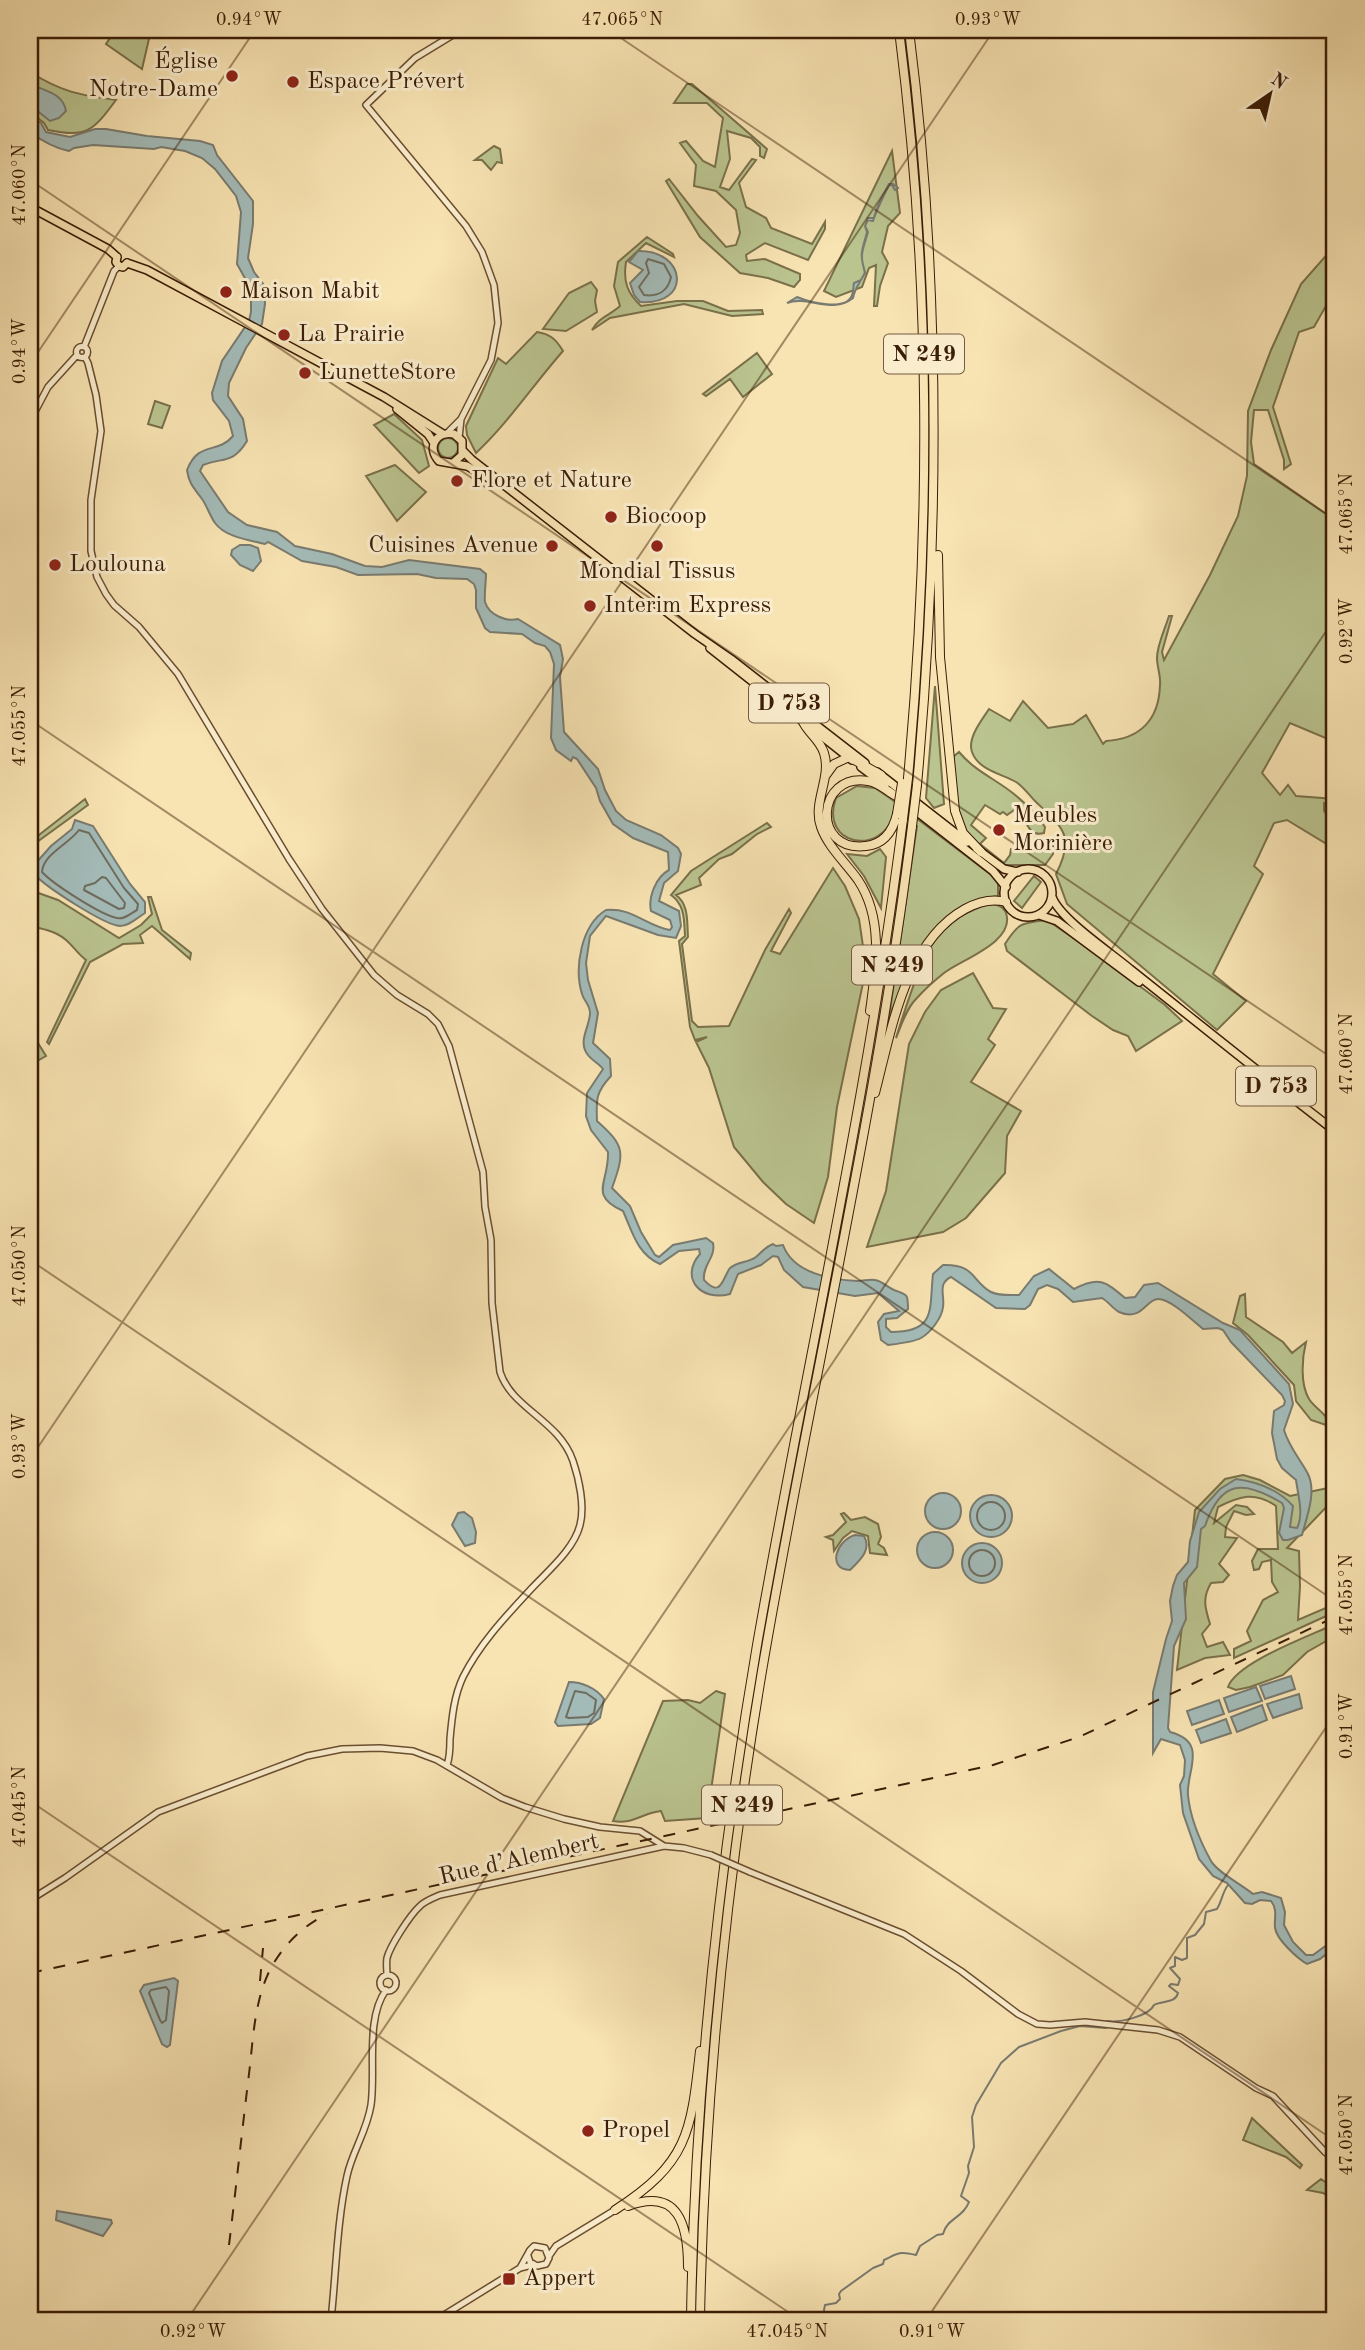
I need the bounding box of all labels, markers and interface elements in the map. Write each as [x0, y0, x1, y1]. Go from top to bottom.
text: 0.94°W [216, 11, 282, 29]
text: 47.065°N [581, 11, 663, 29]
text: 0.93°W [955, 11, 1021, 29]
place label: Église Notre-Dame [89, 46, 218, 102]
north arrow [1236, 60, 1306, 130]
marker: Église Notre-Dame [224, 68, 240, 84]
place label: Espace Prévert [307, 70, 465, 94]
text: N [1267, 70, 1290, 94]
marker: Espace Prévert [285, 74, 301, 90]
text: 47.060°N [11, 144, 29, 226]
place label: Maison Mabit [240, 280, 380, 304]
marker: Maison Mabit [218, 284, 234, 300]
text: 0.94°W [11, 318, 29, 384]
place label: La Prairie [298, 323, 405, 347]
marker: La Prairie [276, 327, 292, 343]
road number: N 249 [884, 334, 964, 374]
place label: LunetteStore [319, 361, 456, 385]
marker: LunetteStore [297, 365, 313, 381]
place label: Flore et Nature [471, 469, 632, 493]
marker: Flore et Nature [449, 473, 465, 489]
text: 47.065°N [1338, 473, 1356, 555]
place label: Biocoop [625, 505, 707, 529]
marker: Biocoop [603, 509, 619, 525]
place label: Cuisines Avenue [368, 534, 538, 558]
marker: Cuisines Avenue [544, 538, 560, 554]
marker: Mondial Tissus [649, 538, 665, 554]
place label: Loulouna [69, 553, 166, 577]
marker: Loulouna [47, 557, 63, 573]
place label: Mondial Tissus [579, 560, 735, 584]
place label: Interim Express [604, 594, 771, 618]
marker: Interim Express [582, 598, 598, 614]
text: 0.92°W [1338, 598, 1356, 664]
road number: D 753 [749, 684, 829, 722]
text: 47.055°N [11, 685, 29, 767]
place label: Meubles Morinière [1013, 804, 1113, 856]
marker: Meubles Morinière [991, 822, 1007, 838]
road number: N 249 [852, 946, 932, 984]
text: 47.060°N [1338, 1013, 1356, 1095]
road number: D 753 [1236, 1066, 1316, 1106]
text: 47.050°N [11, 1225, 29, 1307]
text: 0.93°W [11, 1413, 29, 1479]
text: 47.055°N [1338, 1554, 1356, 1636]
text: 0.91°W [1338, 1693, 1356, 1759]
text: 47.045°N [11, 1766, 29, 1848]
road number: N 249 [702, 1786, 782, 1824]
street label: Rue d’Alembert [437, 1830, 601, 1890]
text: 47.050°N [1338, 2094, 1356, 2176]
place label: Propel [602, 2119, 670, 2143]
marker: Propel [580, 2123, 596, 2139]
place label: Appert [523, 2267, 595, 2291]
marker: Appert [501, 2271, 517, 2287]
text: 0.92°W [160, 2323, 226, 2341]
text: 47.045°N [746, 2323, 828, 2341]
text: 0.91°W [899, 2323, 965, 2341]

